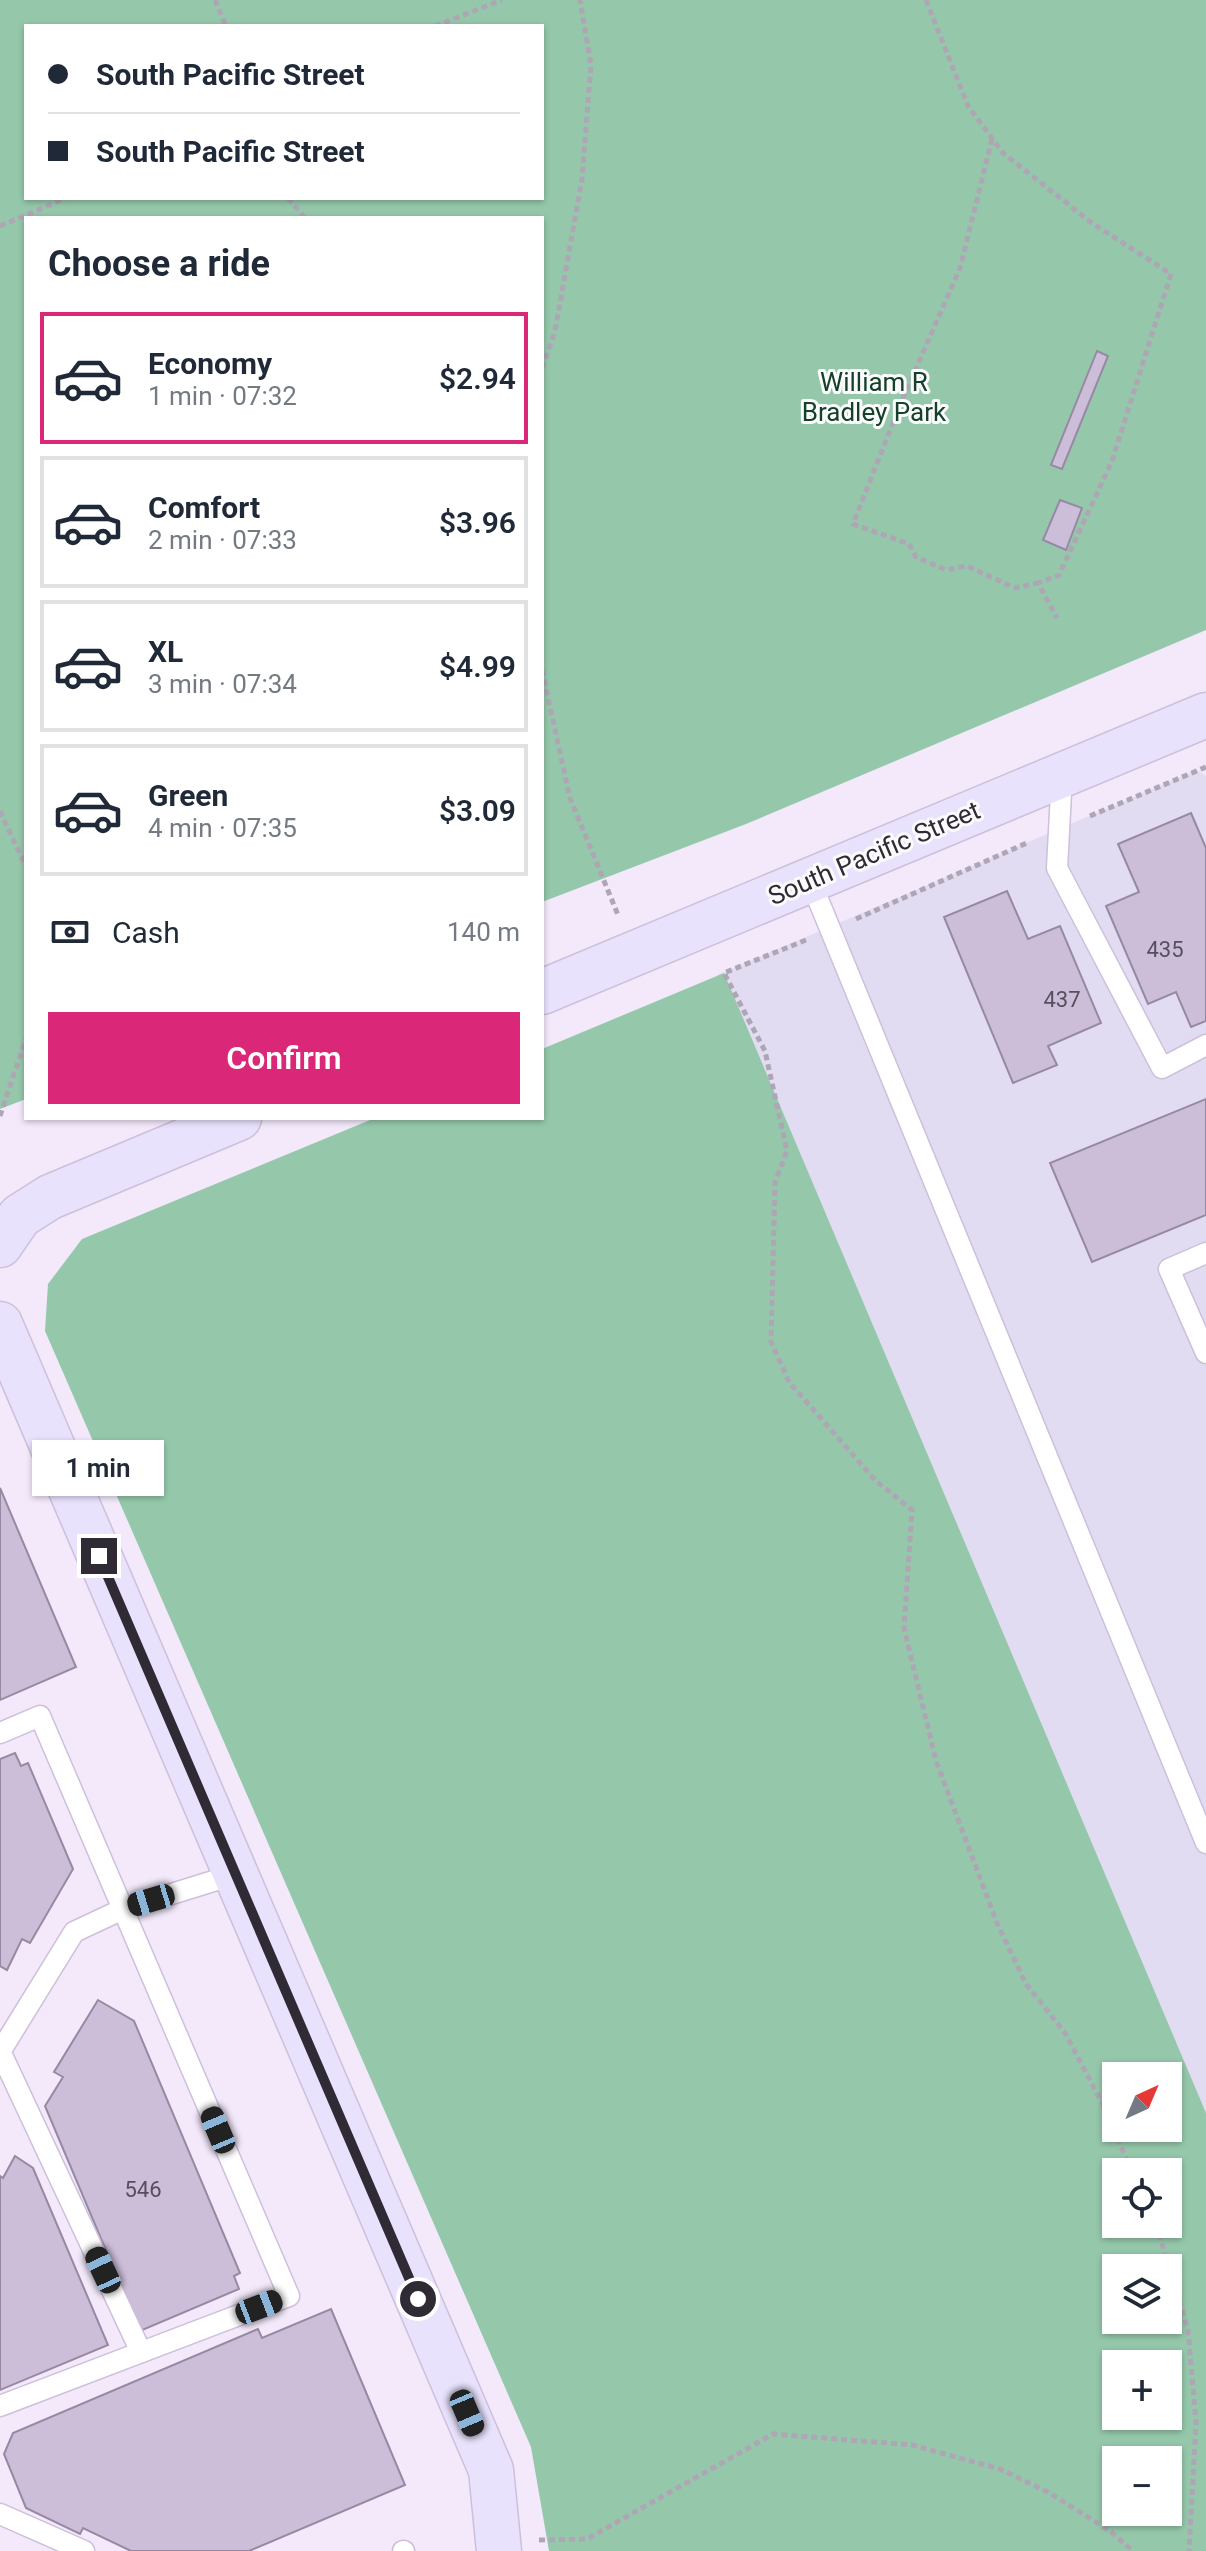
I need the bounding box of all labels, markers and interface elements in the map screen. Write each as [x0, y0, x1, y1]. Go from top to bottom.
text: South Pacific Street [96, 57, 365, 92]
text: South Pacific Street [96, 134, 365, 169]
text: Choose a ride [48, 243, 270, 285]
icon: car [52, 342, 124, 414]
text: Economy [148, 346, 272, 381]
text: $2.94 [439, 361, 516, 396]
park label: William R Bradley Park [802, 367, 947, 427]
text: 1 min · 07:32 [148, 381, 297, 411]
icon: car [52, 486, 124, 558]
text: Comfort [148, 490, 260, 525]
text: $3.96 [439, 505, 516, 540]
text: 2 min · 07:33 [148, 525, 297, 555]
icon: car [52, 630, 124, 702]
text: XL [148, 634, 183, 669]
text: $4.99 [439, 649, 516, 684]
text: 3 min · 07:34 [148, 669, 297, 699]
icon: car [52, 774, 124, 846]
text: Green [148, 778, 228, 813]
text: $3.09 [439, 793, 516, 828]
street label: South Pacific Street [764, 795, 984, 911]
text: 4 min · 07:35 [148, 813, 297, 843]
icon: cash [48, 910, 92, 954]
text: Cash [112, 915, 180, 950]
text: 140 m [447, 917, 520, 947]
house number: 435 [1146, 937, 1184, 962]
house number: 437 [1043, 987, 1081, 1012]
button: Confirm [48, 1012, 520, 1104]
callout: 1 min [33, 1440, 165, 1496]
text: 1 min [65, 1453, 131, 1483]
route end [81, 1538, 117, 1574]
car [125, 1882, 177, 1918]
north arrow [1102, 2062, 1182, 2142]
map controls [1102, 2062, 1182, 2526]
car [198, 2103, 238, 2157]
button: locate [1102, 2158, 1182, 2238]
house number: 546 [124, 2177, 162, 2202]
car [82, 2243, 124, 2297]
button: layers [1102, 2254, 1182, 2334]
route start [400, 2281, 436, 2317]
car [232, 2287, 286, 2327]
button: + [1102, 2350, 1182, 2430]
car [447, 2386, 487, 2440]
button: − [1102, 2446, 1182, 2526]

